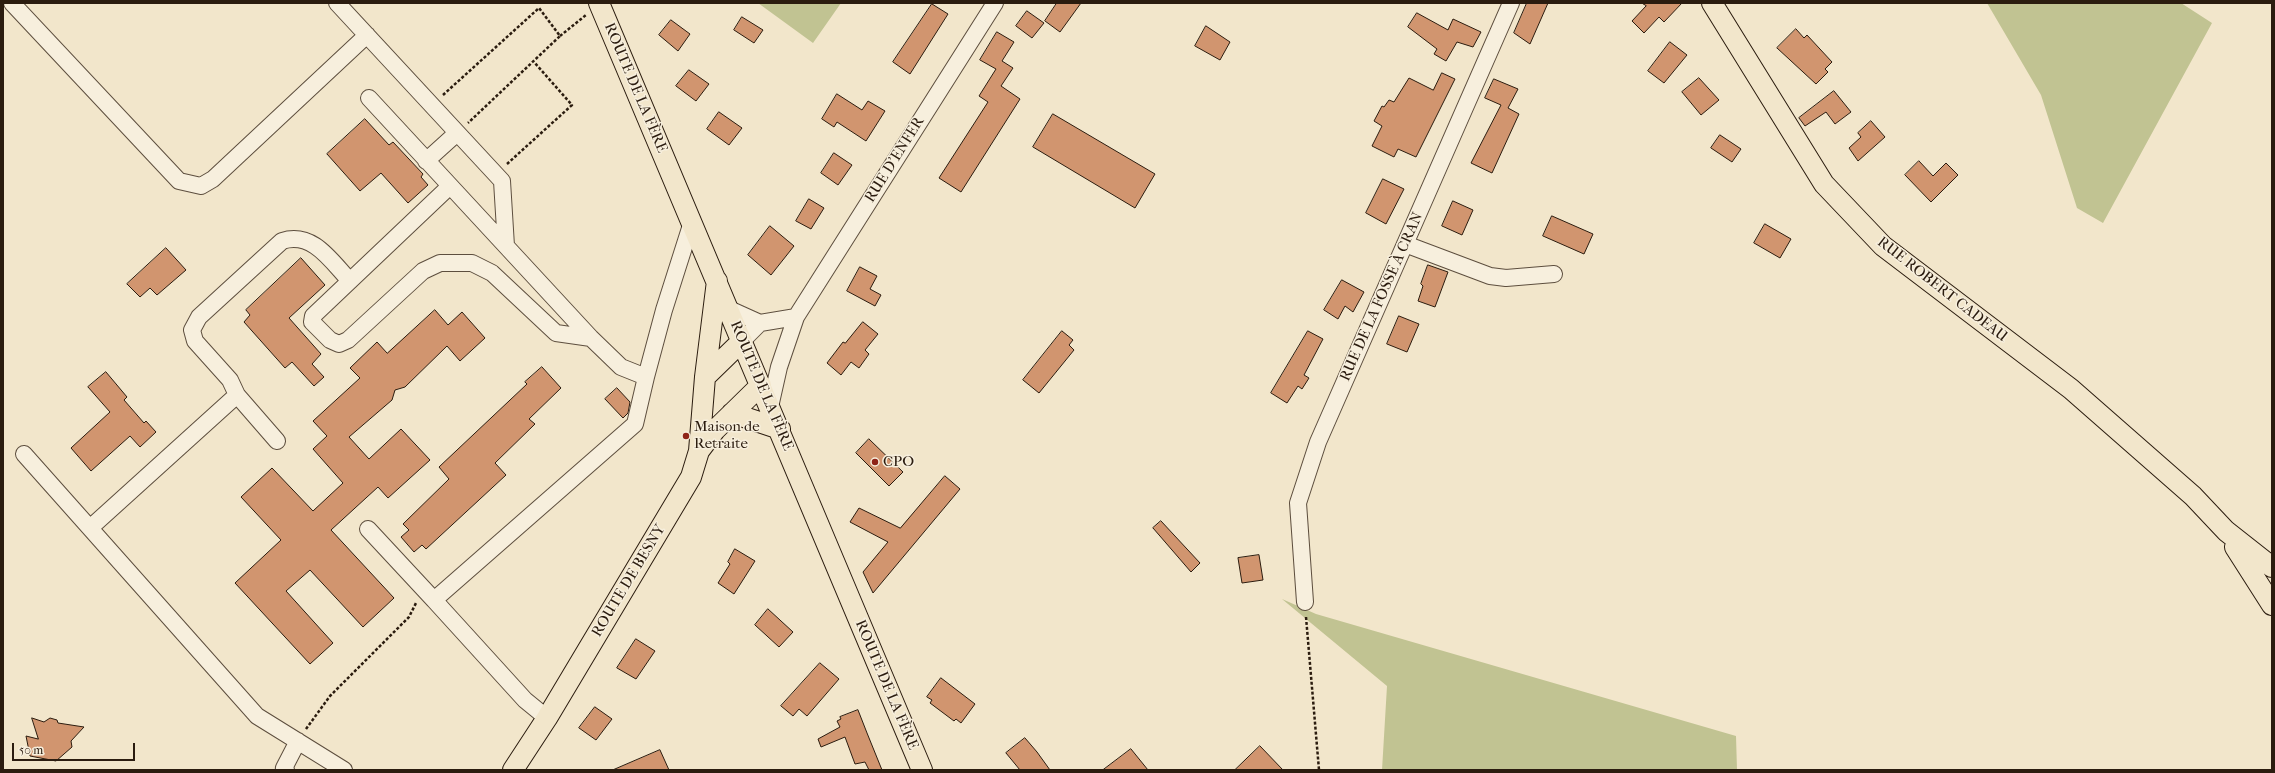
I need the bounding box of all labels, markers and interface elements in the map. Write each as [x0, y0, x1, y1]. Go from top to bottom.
street label: ROUTE DE LA FÈRE [600, 20, 670, 156]
street label: RUE D'ENFER [861, 114, 929, 206]
street label: RUE DE LA FOSSE À CRAN [1337, 210, 1427, 384]
street label: RUE ROBERT CADEAU [1873, 234, 2011, 346]
street label: ROUTE DE LA FÈRE [726, 318, 796, 454]
place label: Maison de Retraite [694, 418, 760, 453]
marker: Maison de Retraite [681, 431, 691, 441]
place label: CPO [883, 453, 914, 471]
marker: CPO [870, 457, 880, 467]
street label: ROUTE DE BESNY [588, 521, 670, 641]
street label: ROUTE DE LA FÈRE [851, 617, 921, 753]
scale bar [14, 735, 137, 761]
text: 50 m [19, 743, 43, 757]

